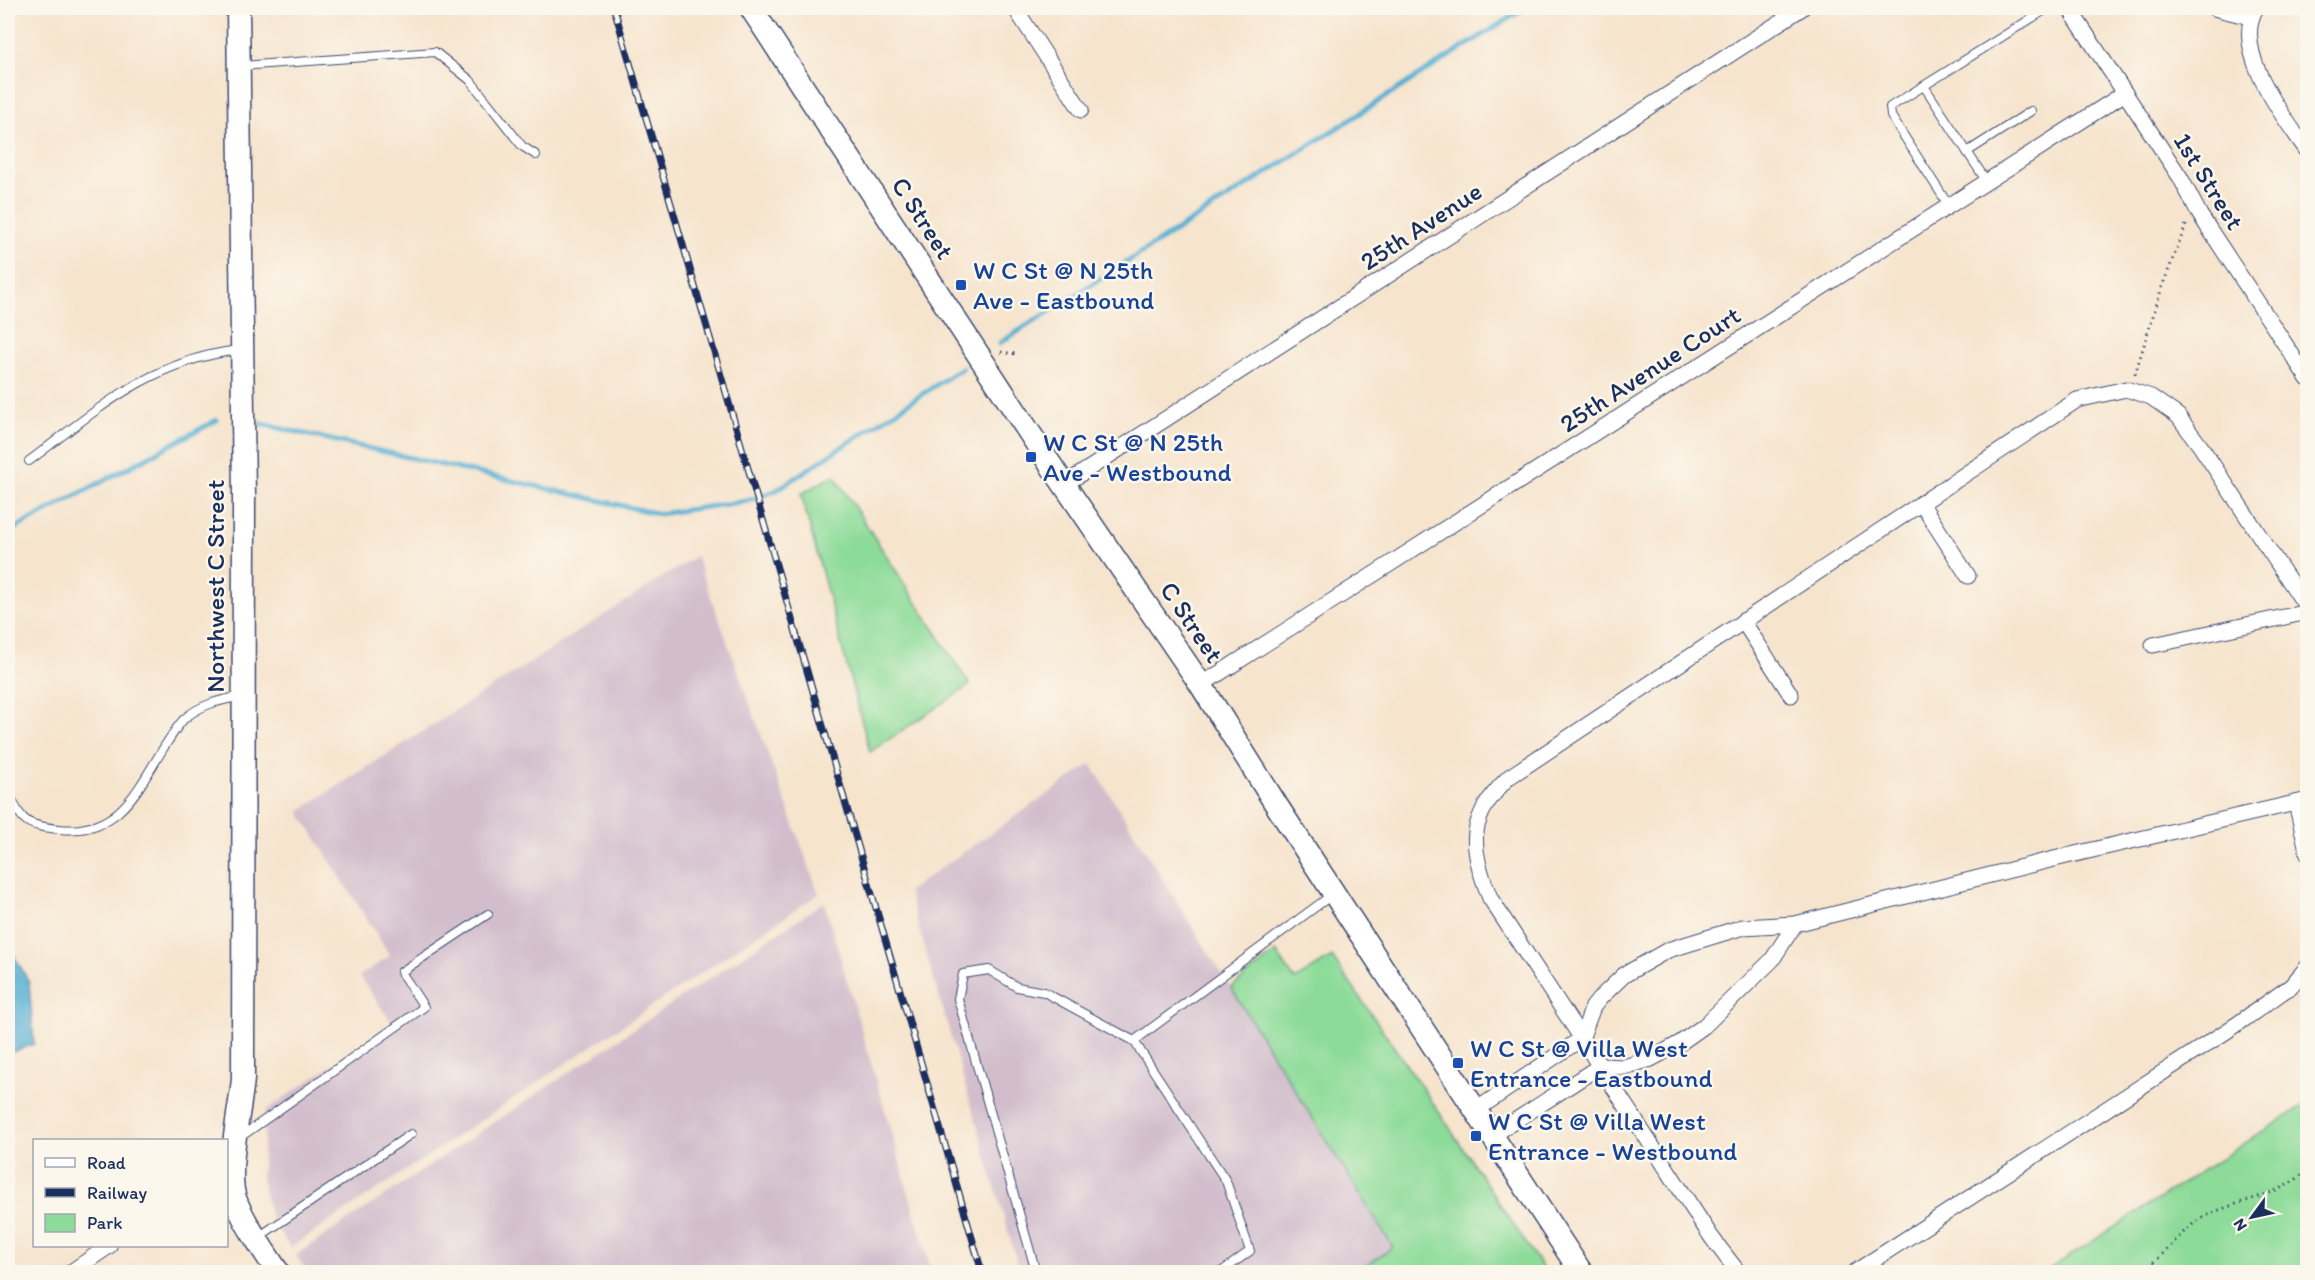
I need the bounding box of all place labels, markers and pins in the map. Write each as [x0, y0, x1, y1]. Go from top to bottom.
place label: W C St @ N 25th Ave - Eastbound [973, 254, 1154, 316]
marker: W C St @ N 25th Ave - Eastbound [954, 278, 968, 292]
place label: W C St @ N 25th Ave - Westbound [1043, 426, 1232, 488]
marker: W C St @ N 25th Ave - Westbound [1024, 450, 1038, 464]
place label: W C St @ Villa West Entrance - Eastbound [1470, 1032, 1712, 1094]
marker: W C St @ Villa West Entrance - Eastbound [1451, 1056, 1465, 1070]
place label: W C St @ Villa West Entrance - Westbound [1488, 1105, 1737, 1167]
marker: W C St @ Villa West Entrance - Westbound [1469, 1129, 1483, 1143]

